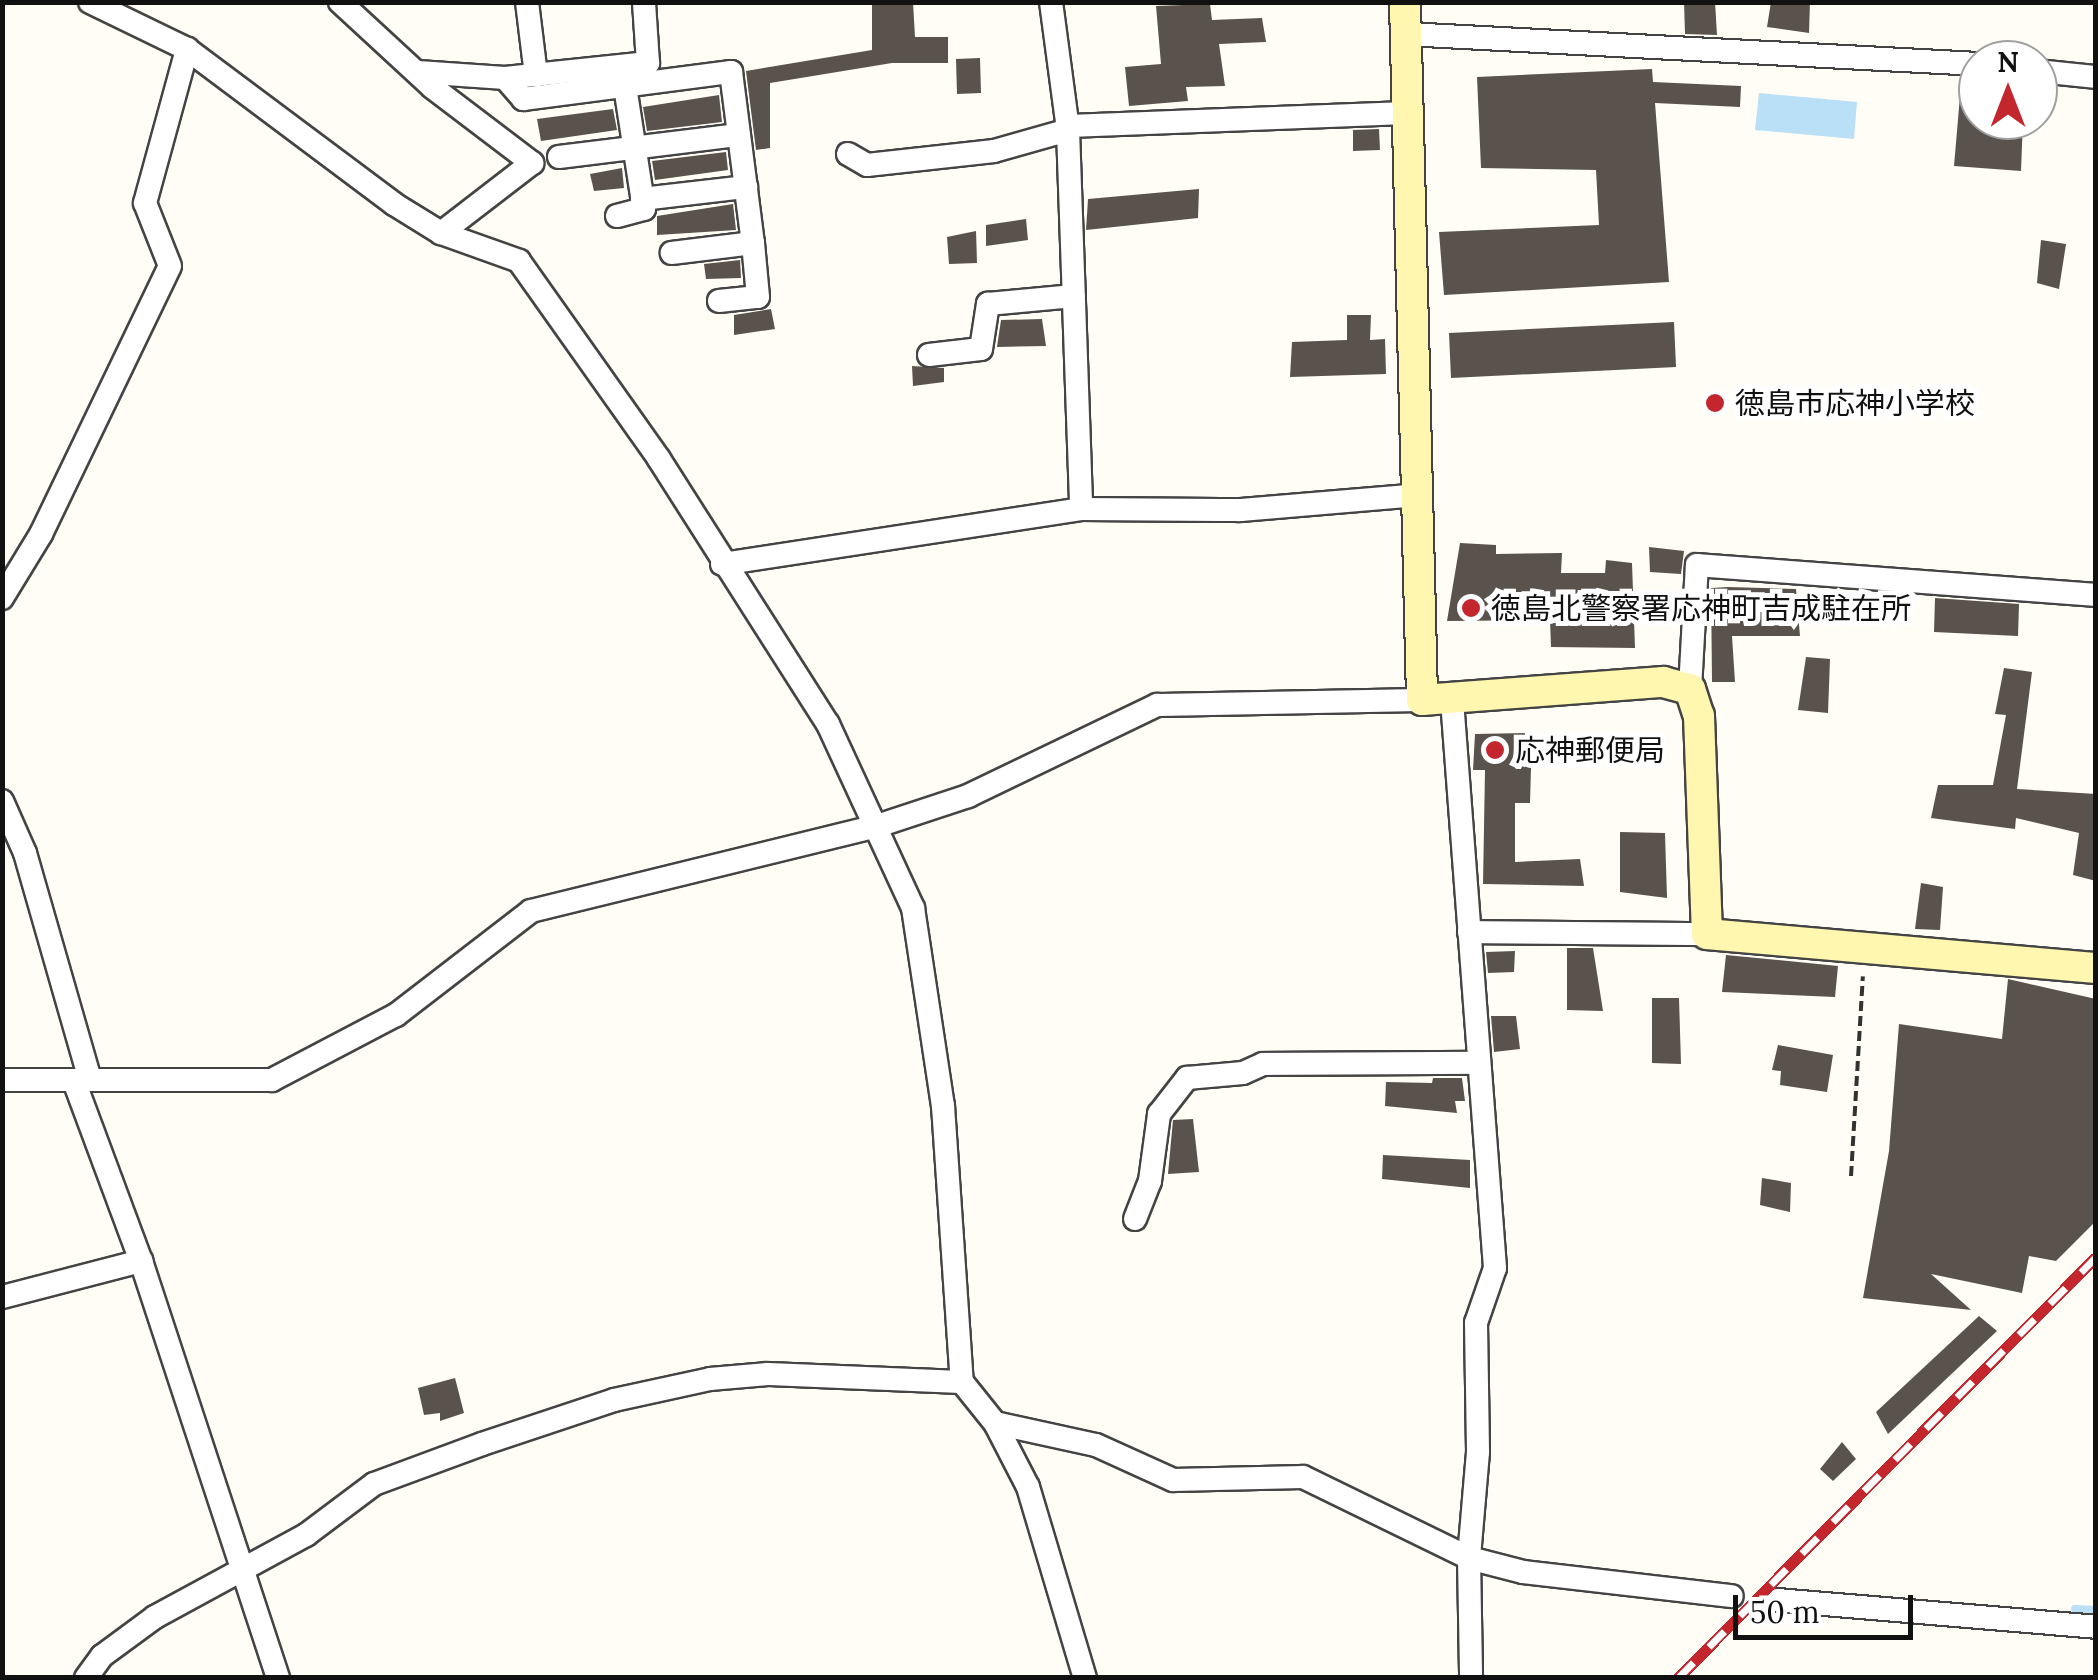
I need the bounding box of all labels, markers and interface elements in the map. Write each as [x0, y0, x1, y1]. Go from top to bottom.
north arrow [1958, 40, 2058, 140]
text: N [1997, 44, 2019, 80]
place label: 徳島市応神小学校 [1735, 385, 1975, 421]
marker: 徳島市応神小学校 [1704, 392, 1726, 414]
place label: 徳島北警察署応神町吉成駐在所 [1491, 590, 1911, 626]
marker: 徳島北警察署応神町吉成駐在所 [1460, 597, 1482, 619]
place label: 応神郵便局 [1515, 732, 1665, 768]
marker: 応神郵便局 [1484, 739, 1506, 761]
scale bar [1738, 1575, 1918, 1637]
text: 50 m [1750, 1593, 1820, 1631]

